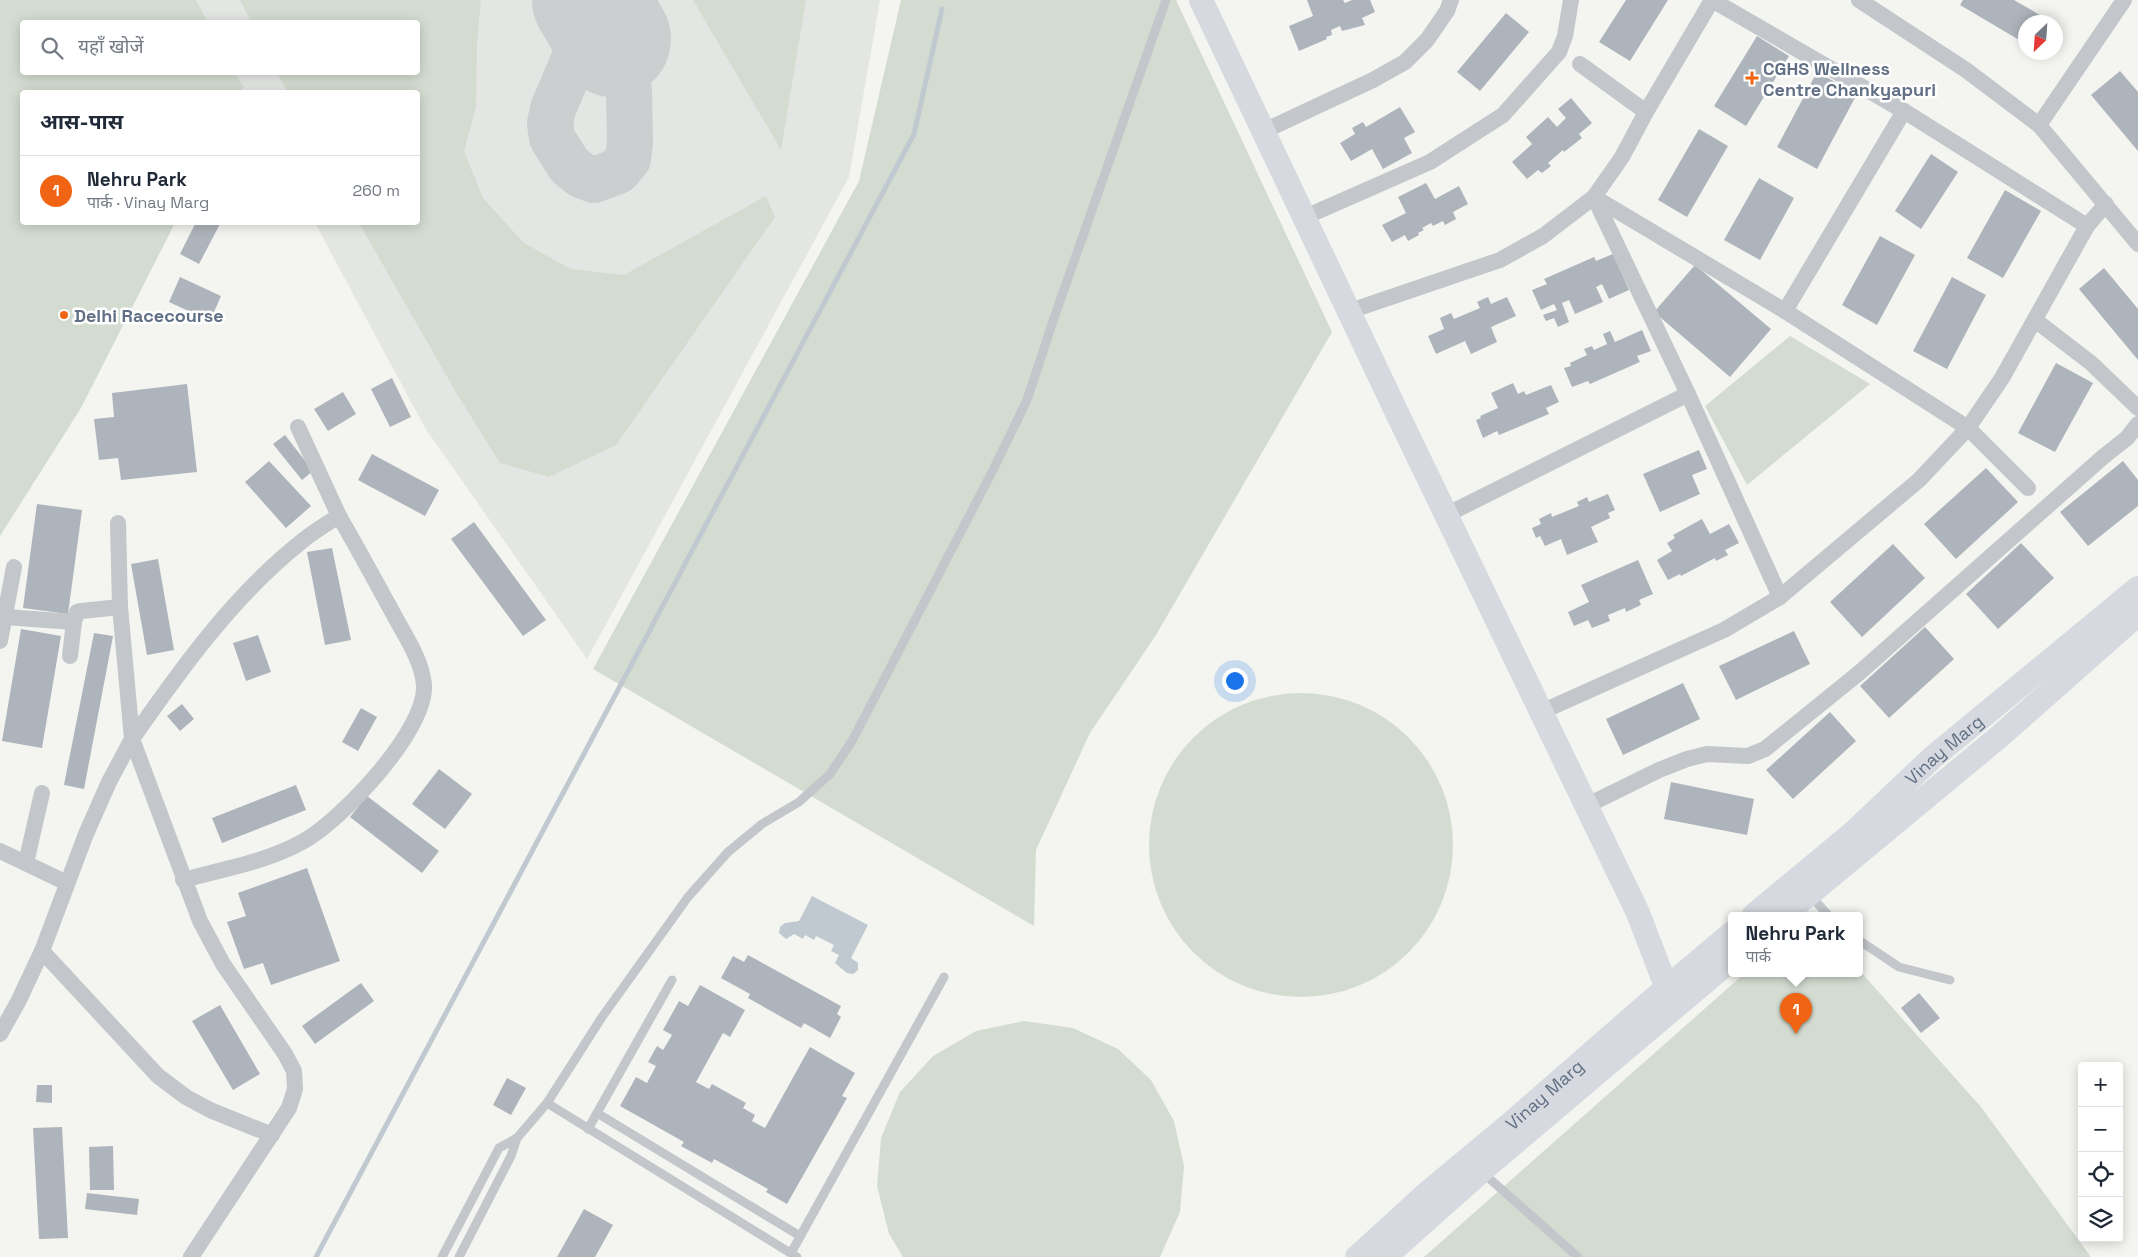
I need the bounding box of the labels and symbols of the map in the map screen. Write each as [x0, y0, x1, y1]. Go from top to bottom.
north arrow [2018, 15, 2063, 60]
place label: CGHS Wellness Centre Chankyapuri [1763, 57, 1936, 101]
marker: CGHS Wellness Centre Chankyapuri [1745, 71, 1759, 85]
place label: Delhi Racecourse [74, 304, 224, 327]
marker: Delhi Racecourse [58, 309, 70, 321]
your location [1222, 668, 1248, 694]
street label: Vinay Marg [1900, 709, 1988, 790]
pin: 1 [1780, 993, 1812, 1034]
street label: Vinay Marg [1500, 1054, 1588, 1135]

